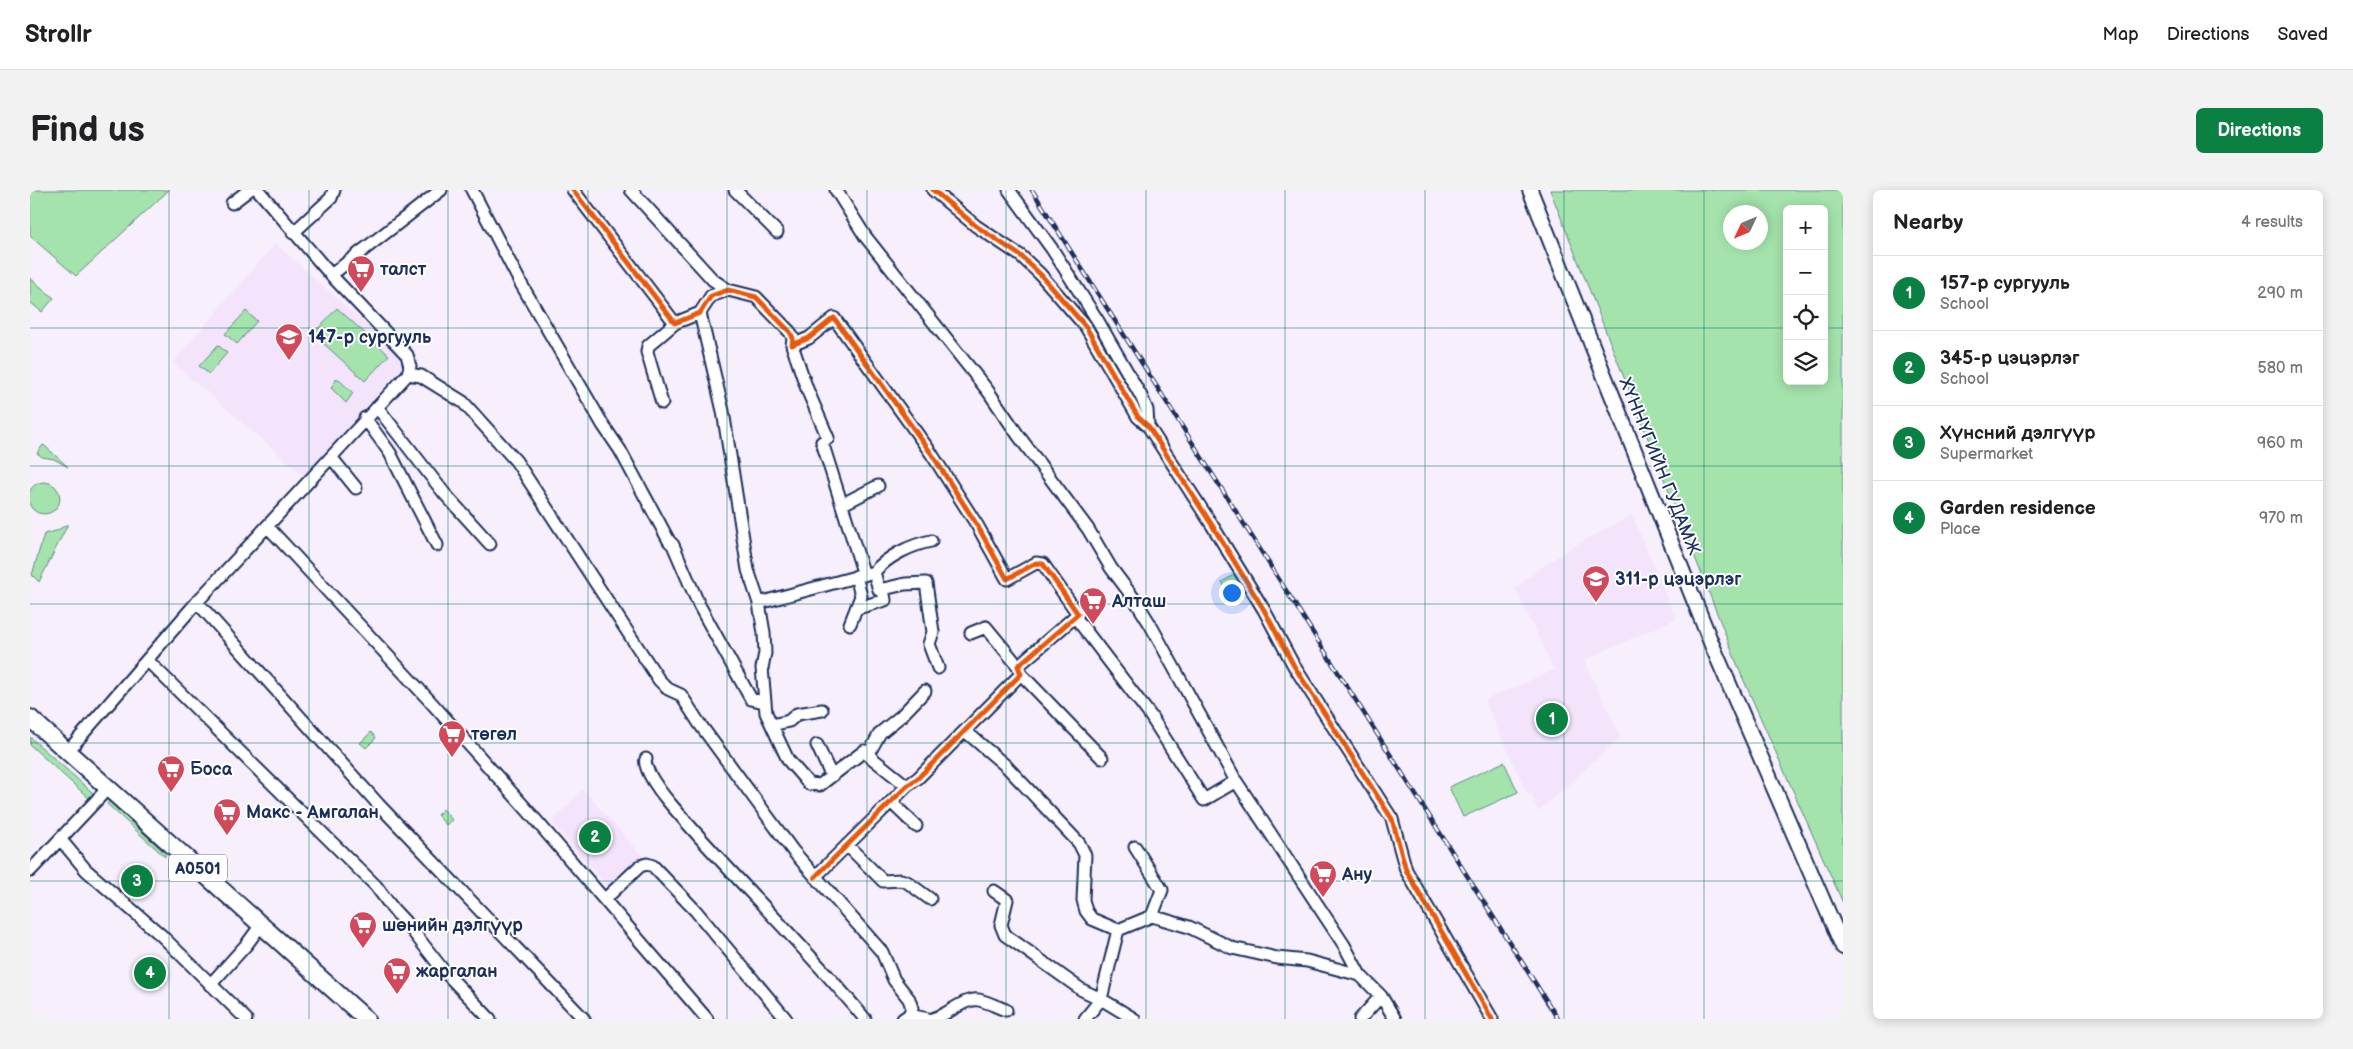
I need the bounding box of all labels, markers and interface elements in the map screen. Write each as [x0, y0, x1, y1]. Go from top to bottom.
text: Strollr [25, 20, 92, 49]
text: Map [2103, 24, 2139, 45]
text: Directions [2167, 24, 2249, 45]
text: Saved [2277, 24, 2328, 45]
button: Directions [2196, 108, 2323, 153]
text: Find us [30, 109, 145, 152]
north arrow [1723, 205, 1768, 250]
map controls [1783, 205, 1828, 385]
button: + [1783, 205, 1828, 250]
text: Nearby [1893, 210, 1963, 235]
text: 4 results [2241, 213, 2303, 232]
button: − [1783, 250, 1828, 295]
supermarket icon: талст [346, 254, 376, 293]
place label: талст [380, 259, 427, 280]
text: 157-р сургууль [1940, 272, 2070, 295]
text: 1 [1906, 284, 1912, 303]
text: 290 m [2257, 284, 2303, 303]
button: locate [1783, 295, 1828, 340]
text: School [1940, 295, 1989, 314]
school or university icon: 147-р сургууль [274, 322, 304, 361]
place label: 147-р сургууль [308, 327, 432, 348]
button: layers [1783, 340, 1828, 385]
text: 345-р цэцэрлэг [1940, 347, 2079, 370]
text: 2 [1904, 359, 1914, 378]
text: 580 m [2258, 359, 2303, 378]
text: School [1940, 370, 1989, 389]
street label: ХҮННҮГИЙН ГУДАМЖ [1614, 374, 1705, 558]
text: Хүнсний дэлгүүр [1940, 422, 2096, 445]
text: 3 [1904, 434, 1914, 453]
text: 960 m [2257, 434, 2303, 453]
text: Supermarket [1940, 445, 2033, 464]
text: Garden residence [1940, 497, 2096, 520]
text: 4 [1904, 509, 1914, 528]
text: 970 m [2259, 509, 2303, 528]
text: Place [1940, 520, 1981, 539]
school or university icon: 311-р цэцэрлэг [1581, 564, 1611, 603]
place label: 311-р цэцэрлэг [1615, 569, 1741, 590]
your location [1219, 580, 1245, 606]
supermarket icon: Алташ [1078, 586, 1108, 625]
place label: Алташ [1111, 591, 1166, 612]
pin: 1 [1536, 700, 1568, 738]
supermarket icon: төгөл [437, 719, 467, 758]
place label: төгөл [471, 724, 517, 745]
supermarket icon: Боса [156, 754, 186, 793]
place label: Боса [190, 759, 233, 780]
supermarket icon: Макс - Амгалан [212, 797, 242, 836]
place label: Макс - Амгалан [246, 802, 379, 823]
pin: 2 [579, 818, 611, 856]
road number: A0501 [169, 854, 227, 881]
supermarket icon: Ану [1308, 859, 1338, 898]
pin: 3 [121, 862, 153, 900]
place label: Ану [1341, 864, 1373, 885]
supermarket icon: шөнийн дэлгүүр [348, 910, 378, 949]
place label: шөнийн дэлгүүр [382, 915, 523, 936]
pin: 4 [134, 954, 166, 992]
supermarket icon: жаргалан [382, 956, 412, 995]
place label: жаргалан [416, 961, 498, 982]

